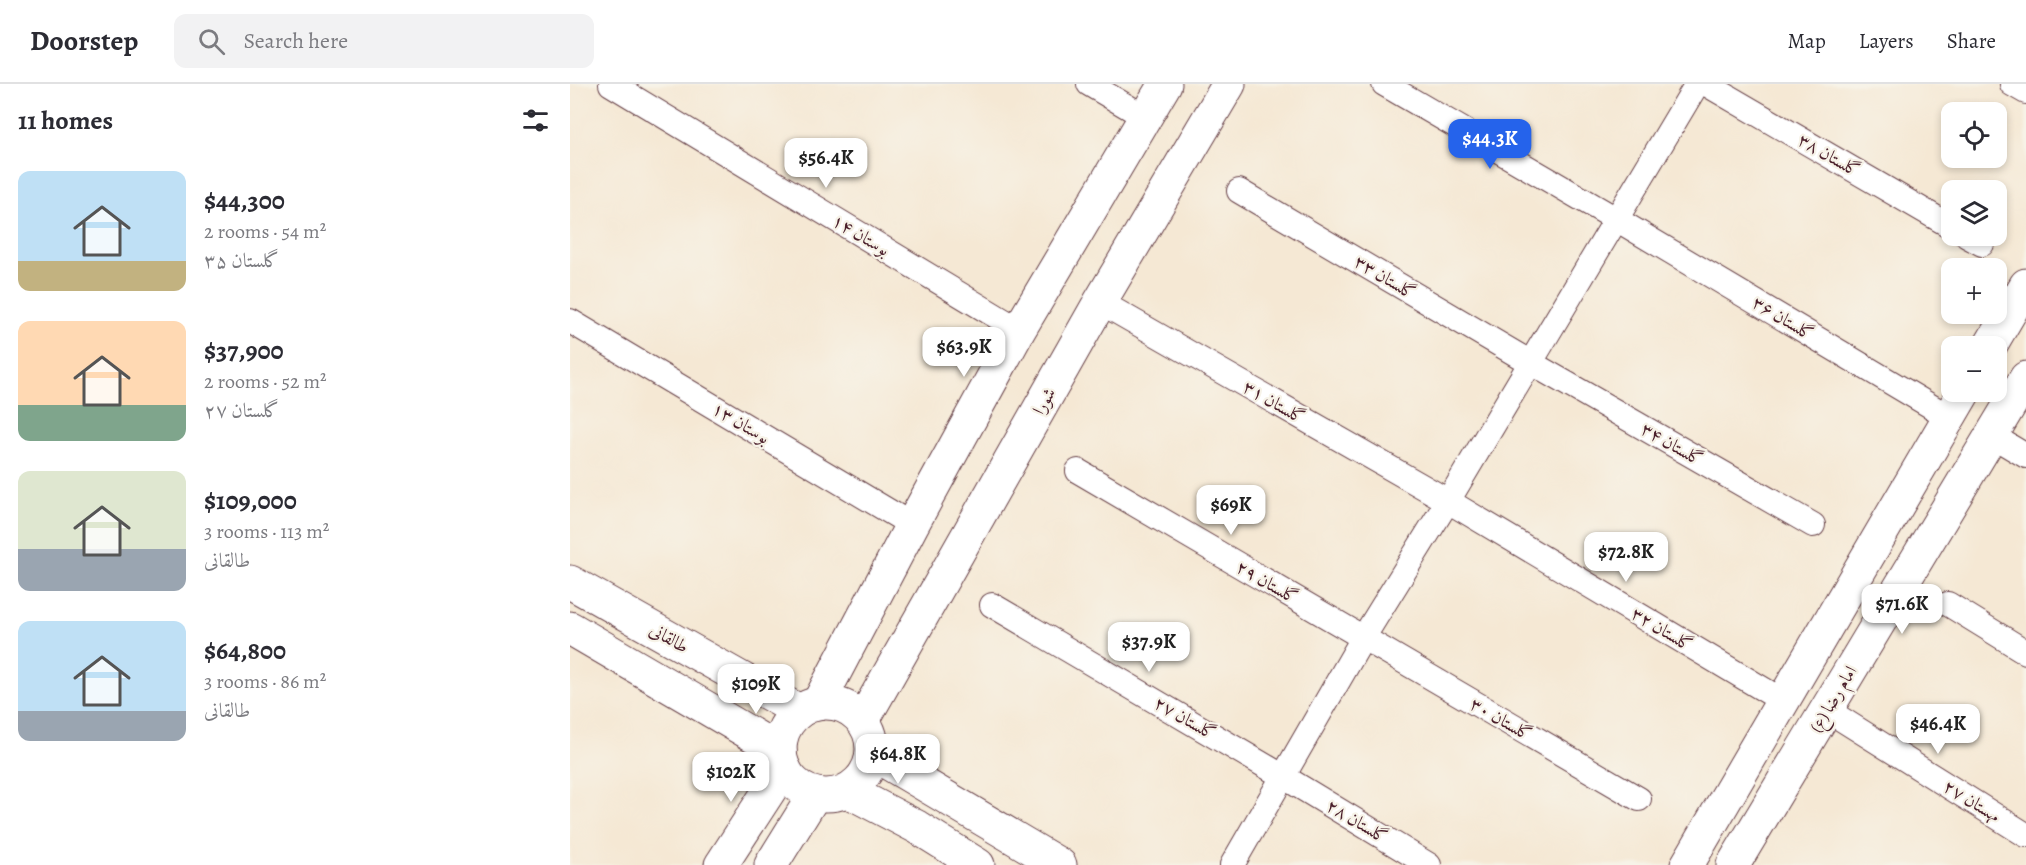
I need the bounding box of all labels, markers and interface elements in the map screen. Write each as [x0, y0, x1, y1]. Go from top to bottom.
search box [174, 14, 594, 68]
text: Doorstep [30, 22, 138, 60]
icon: search [195, 25, 228, 58]
text: Search here [243, 26, 348, 56]
text: Map [1787, 27, 1826, 55]
text: Layers [1859, 27, 1914, 55]
text: Share [1947, 27, 1996, 55]
map controls [1941, 102, 2007, 402]
button: locate [1941, 102, 2007, 168]
text: 11 homes [18, 103, 113, 138]
icon: filters [519, 104, 552, 137]
pin: $44.3K [1441, 119, 1539, 170]
text: $44.3K [1462, 125, 1518, 152]
street label: گلستان ۳۸ [1794, 128, 1864, 182]
pin: $56.4K [777, 138, 875, 189]
text: $56.4K [798, 144, 854, 171]
button: layers [1941, 180, 2007, 246]
text: $44,300 [204, 183, 285, 218]
icon: home [66, 195, 138, 267]
street label: بوستان ۱۴ [828, 208, 894, 262]
text: 2 rooms · 54 m² [204, 218, 326, 245]
text: گلستان ۳۵ [204, 247, 279, 274]
street label: گلستان ۳۳ [1350, 249, 1420, 305]
button: + [1941, 258, 2007, 324]
street label: گلستان ۳۶ [1748, 290, 1818, 346]
pin: $63.9K [915, 327, 1013, 378]
text: $37,900 [204, 333, 284, 368]
text: $63.9K [936, 333, 992, 360]
button: − [1941, 336, 2007, 402]
icon: home [66, 345, 138, 417]
text: 2 rooms · 52 m² [204, 368, 327, 395]
street label: گلستان ۳۱ [1239, 375, 1309, 429]
street label: شورا [1027, 383, 1061, 419]
street label: بوستان ۱۳ [708, 396, 774, 450]
text: گلستان ۲۷ [204, 397, 279, 424]
street label: گلستان ۳۴ [1637, 417, 1707, 471]
text: $109,000 [204, 483, 297, 518]
pin: $69K [1195, 485, 1267, 536]
text: $69K [1210, 491, 1252, 518]
icon: home [66, 495, 138, 567]
text: 3 rooms · 113 m² [204, 518, 329, 545]
pin: $72.8K [1577, 532, 1675, 583]
text: $72.8K [1598, 538, 1654, 565]
text: طالقانی [204, 547, 250, 574]
street label: گلستان ۲۹ [1232, 555, 1302, 609]
pin: $71.6K [1853, 584, 1951, 635]
text: $71.6K [1876, 590, 1929, 617]
street label: گلستان ۳۲ [1627, 601, 1697, 657]
street label: طالقانی [645, 617, 693, 659]
pin: $37.9K [1100, 622, 1198, 673]
text: $37.9K [1122, 628, 1176, 655]
text: $64,800 [204, 633, 286, 668]
icon: home [66, 645, 138, 717]
street label: امام رضا (ع) [1804, 661, 1866, 739]
pin: $109K [714, 664, 798, 715]
text: 3 rooms · 86 m² [204, 668, 326, 695]
text: $109K [732, 670, 780, 697]
street label: گلستان ۲۷ [1150, 691, 1220, 745]
street label: گلستان ۳۰ [1466, 692, 1536, 746]
text: طالقانی [204, 697, 250, 724]
pin: $46.4K [1889, 704, 1987, 755]
text: $46.4K [1910, 710, 1966, 737]
pin: $64.8K [849, 734, 947, 785]
text: $64.8K [870, 740, 926, 767]
pin: $102K [689, 752, 773, 803]
text: $102K [706, 758, 756, 785]
street label: مهستان ۲۷ [1939, 774, 2005, 828]
street label: گلستان ۲۸ [1322, 793, 1392, 849]

